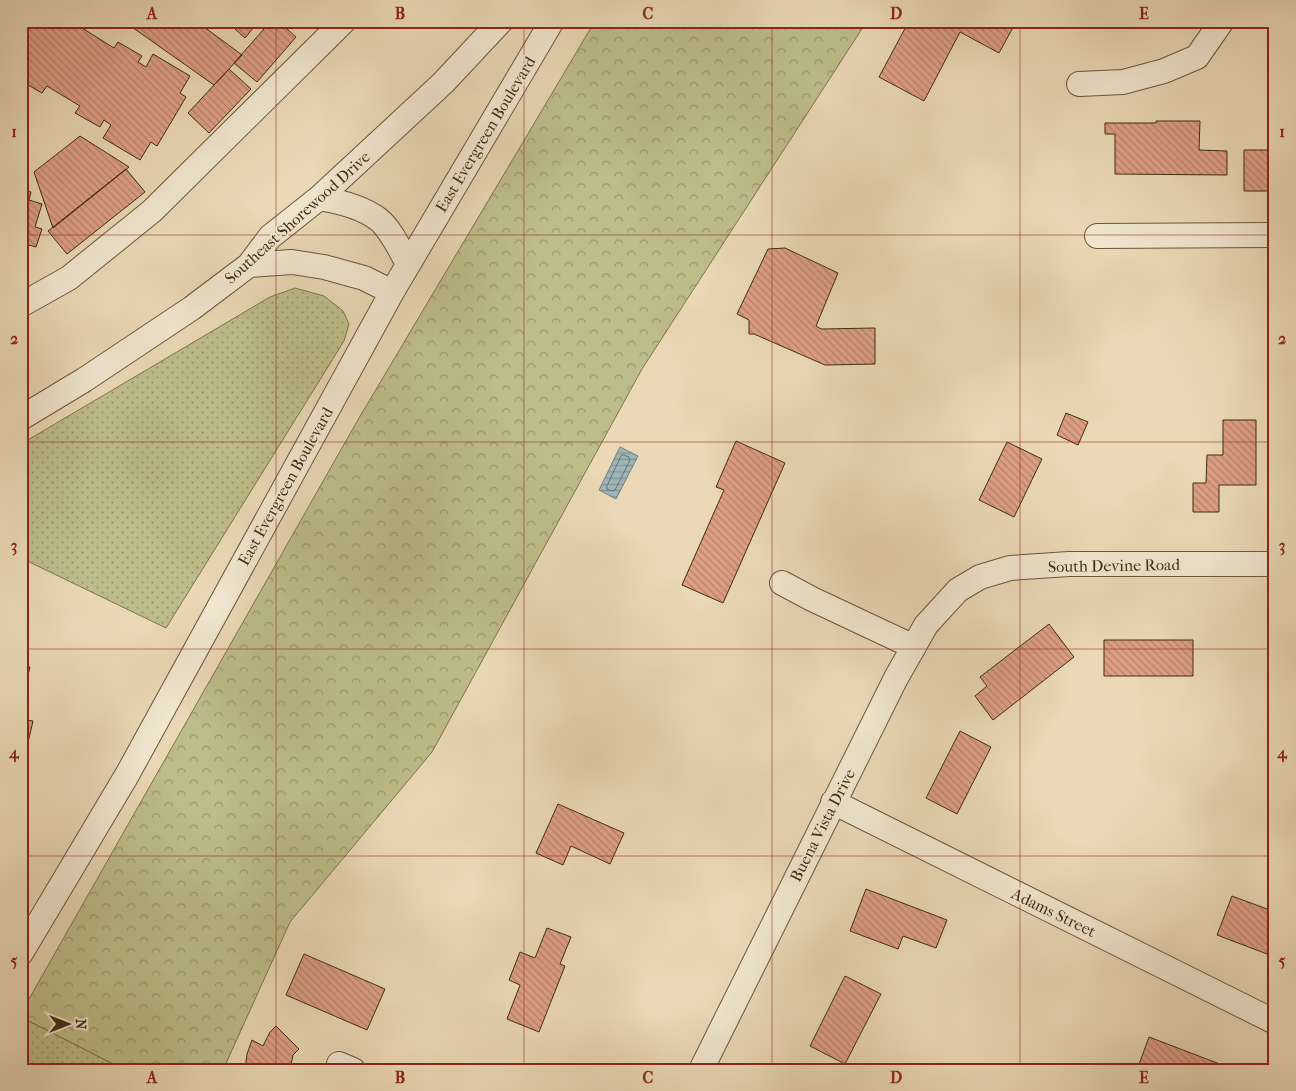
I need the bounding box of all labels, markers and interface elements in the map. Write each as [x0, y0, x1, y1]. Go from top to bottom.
text: A [146, 4, 158, 23]
text: B [395, 4, 405, 23]
text: C [643, 4, 654, 23]
text: D [890, 4, 902, 23]
text: E [1139, 4, 1149, 23]
street label: East Evergreen Boulevard [431, 53, 540, 215]
text: 1 [11, 122, 17, 141]
text: 1 [1279, 122, 1285, 141]
street label: Southeast Shorewood Drive [221, 147, 374, 288]
text: 2 [10, 329, 18, 348]
text: 2 [1278, 329, 1286, 348]
street label: East Evergreen Boulevard [234, 404, 337, 569]
text: 3 [11, 536, 17, 556]
text: 3 [1279, 536, 1285, 556]
street label: South Devine Road [1048, 555, 1181, 576]
text: 4 [8, 743, 20, 763]
text: 4 [1276, 743, 1288, 763]
street label: Buena Vista Drive [786, 766, 859, 885]
street label: Adams Street [1008, 883, 1099, 941]
text: 5 [11, 951, 18, 970]
text: 5 [1279, 951, 1286, 970]
north arrow [42, 998, 92, 1048]
text: N [72, 1019, 89, 1030]
text: A [146, 1068, 158, 1087]
text: B [395, 1068, 405, 1087]
text: C [643, 1068, 654, 1087]
text: D [890, 1068, 902, 1087]
text: E [1139, 1068, 1149, 1087]

